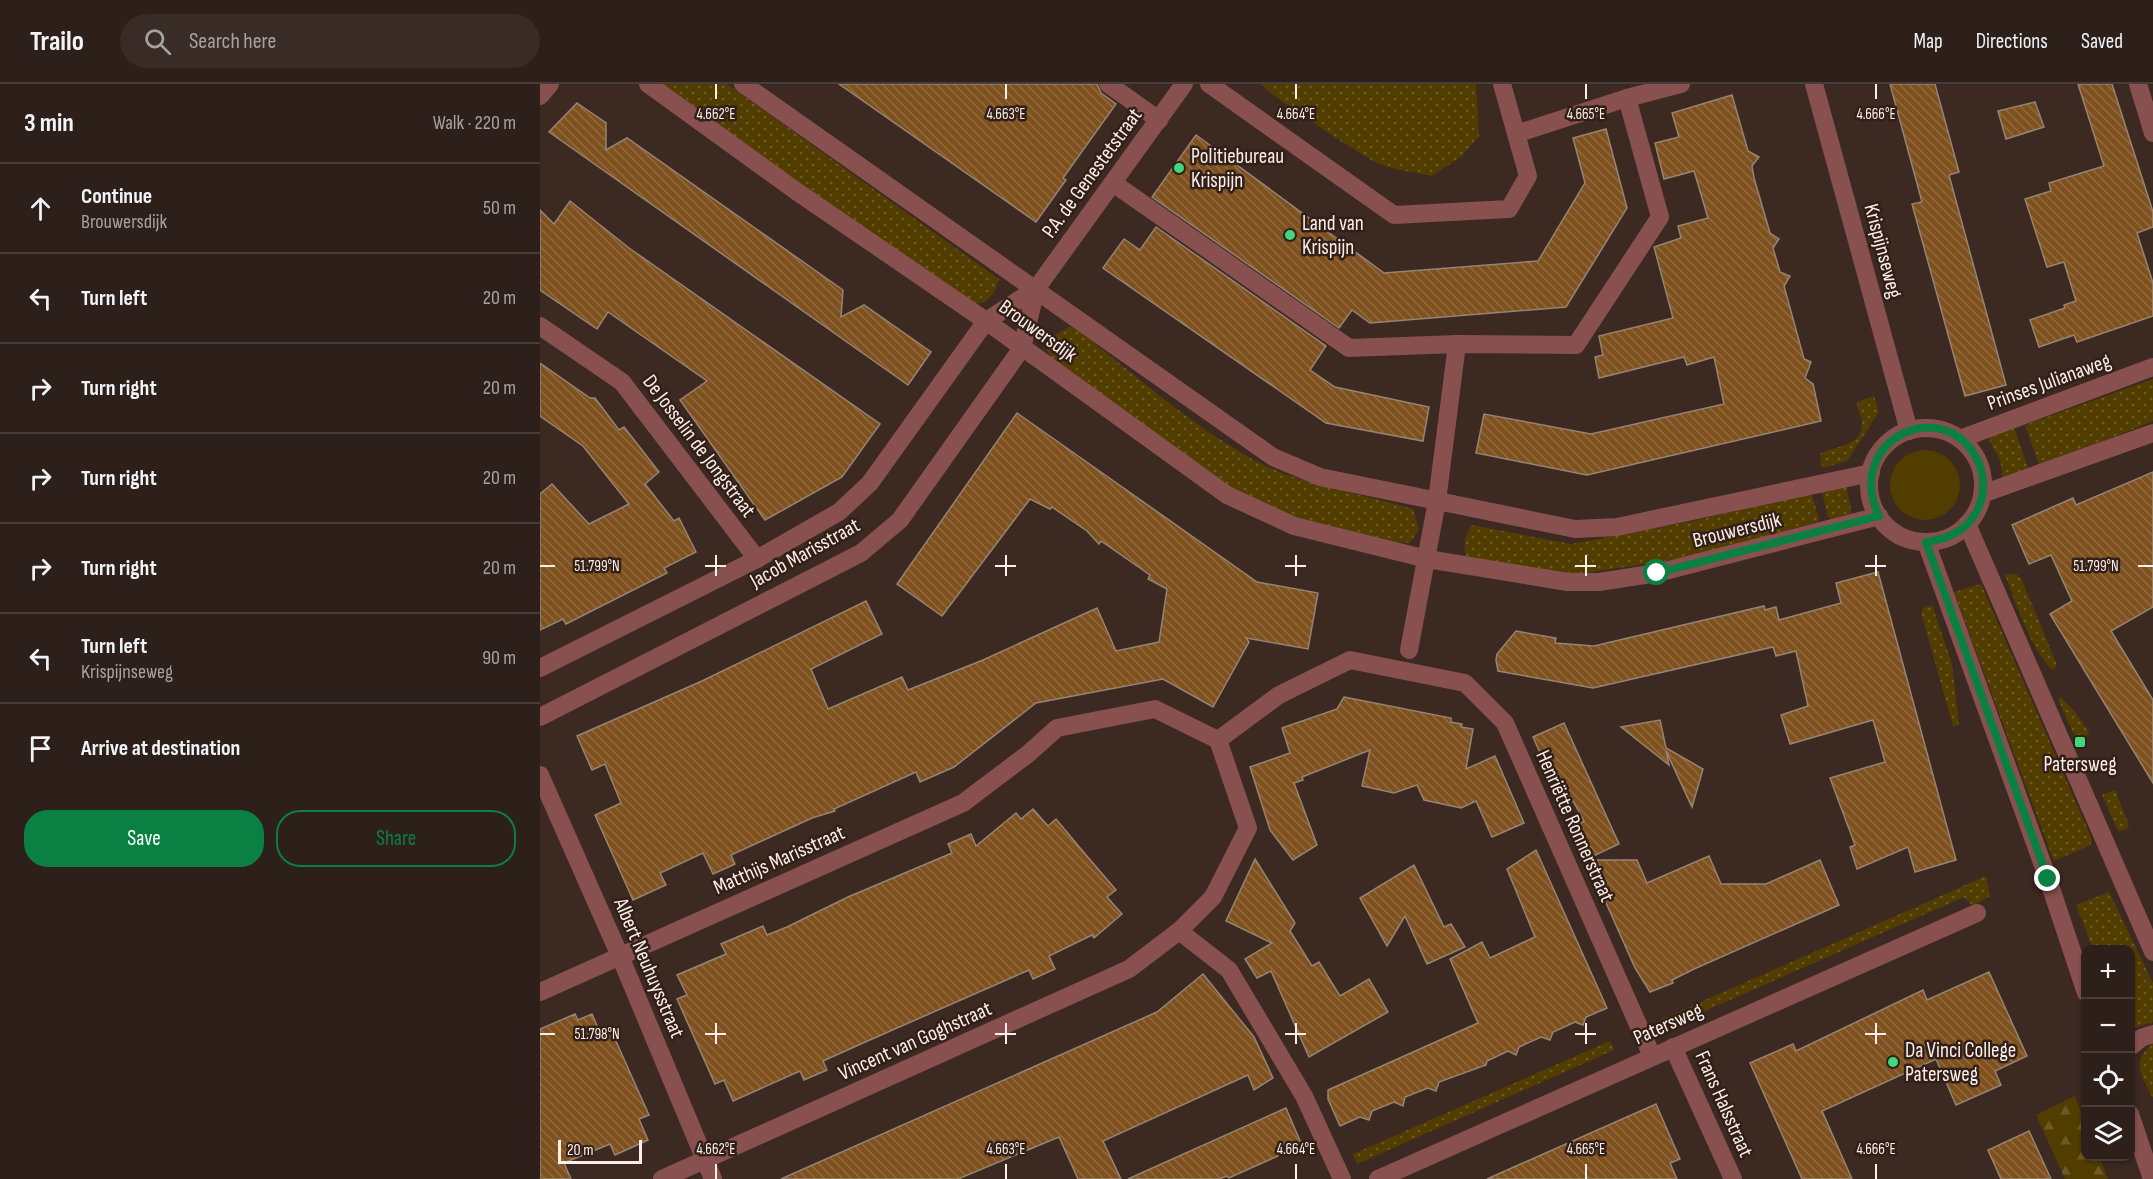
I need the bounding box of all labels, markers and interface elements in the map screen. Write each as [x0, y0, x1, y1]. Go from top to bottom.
search box [120, 14, 540, 68]
text: Trailo [30, 25, 84, 58]
icon: search [141, 25, 174, 58]
text: Search here [189, 28, 276, 55]
text: Map [1913, 29, 1943, 54]
text: Directions [1976, 29, 2048, 54]
text: Saved [2081, 29, 2123, 54]
street label: P.A. de Genestetstraat [1037, 103, 1147, 243]
text: 4.662°E [697, 105, 735, 124]
text: 4.663°E [987, 105, 1025, 124]
text: 4.664°E [1277, 105, 1315, 124]
text: 4.665°E [1567, 105, 1605, 124]
text: 4.666°E [1856, 105, 1896, 124]
text: 3 min [24, 108, 74, 139]
text: Walk · 220 m [433, 111, 516, 135]
place label: Politiebureau Krispijn [1191, 144, 1284, 193]
marker: Politiebureau Krispijn [1172, 161, 1186, 175]
text: Continue [81, 183, 152, 210]
icon: ahead [24, 192, 57, 225]
text: 50 m [483, 196, 516, 220]
street label: Krispijnseweg [1858, 201, 1908, 301]
text: Brouwersdijk [81, 210, 167, 234]
place label: Land van Krispijn [1302, 211, 1364, 260]
marker: Land van Krispijn [1283, 228, 1297, 242]
icon: left [24, 282, 57, 315]
text: Turn left [81, 285, 147, 312]
text: 20 m [483, 286, 516, 310]
street label: Brouwersdijk [994, 294, 1082, 368]
street label: Prinses Julianaweg [1984, 348, 2114, 416]
street label: De Josselin de Jongstraat [637, 370, 761, 522]
icon: right [24, 372, 57, 405]
text: Turn right [81, 375, 157, 402]
text: 20 m [483, 376, 516, 400]
icon: right [24, 462, 57, 495]
text: Turn right [81, 465, 157, 492]
text: 20 m [483, 466, 516, 490]
street label: Brouwersdijk [1690, 507, 1784, 553]
street label: Jacob Marisstraat [745, 513, 864, 594]
icon: right [24, 552, 57, 585]
text: Turn right [81, 555, 157, 582]
text: 20 m [483, 556, 516, 580]
text: 51.799°N [574, 557, 620, 576]
text: 51.799°N [2073, 557, 2119, 576]
route start [1643, 559, 1669, 585]
text: Turn left [81, 633, 147, 660]
icon: left [24, 642, 57, 675]
text: 90 m [482, 646, 516, 670]
text: Krispijnseweg [81, 660, 173, 684]
icon: arrive [24, 732, 57, 765]
text: Arrive at destination [81, 735, 240, 762]
marker: Patersweg [2073, 735, 2087, 749]
street label: Henriëtte Ronnerstraat [1530, 746, 1620, 906]
place label: Patersweg [2043, 752, 2117, 777]
button: Save [24, 810, 264, 867]
button: Share [276, 810, 516, 867]
street label: Matthijs Marisstraat [710, 820, 848, 900]
route end [2034, 865, 2060, 891]
street label: Albert Neuhuysstraat [608, 893, 690, 1042]
map controls [2081, 945, 2135, 1161]
button: + [2081, 945, 2135, 999]
street label: Vincent van Goghstraat [835, 996, 995, 1086]
street label: Patersweg [1630, 998, 1706, 1050]
button: − [2081, 999, 2135, 1053]
text: 51.798°N [574, 1025, 620, 1044]
place label: Da Vinci College Patersweg [1905, 1038, 2016, 1087]
street label: Frans Halsstraat [1689, 1047, 1759, 1161]
button: locate [2081, 1053, 2135, 1107]
marker: Da Vinci College Patersweg [1886, 1055, 1900, 1069]
button: layers [2081, 1107, 2135, 1161]
scale bar [558, 1137, 642, 1164]
text: 4.662°E [697, 1140, 735, 1159]
text: 4.663°E [987, 1140, 1025, 1159]
text: 4.664°E [1277, 1140, 1315, 1159]
text: 4.665°E [1567, 1140, 1605, 1159]
text: 4.666°E [1856, 1140, 1896, 1159]
text: 20 m [567, 1141, 594, 1160]

